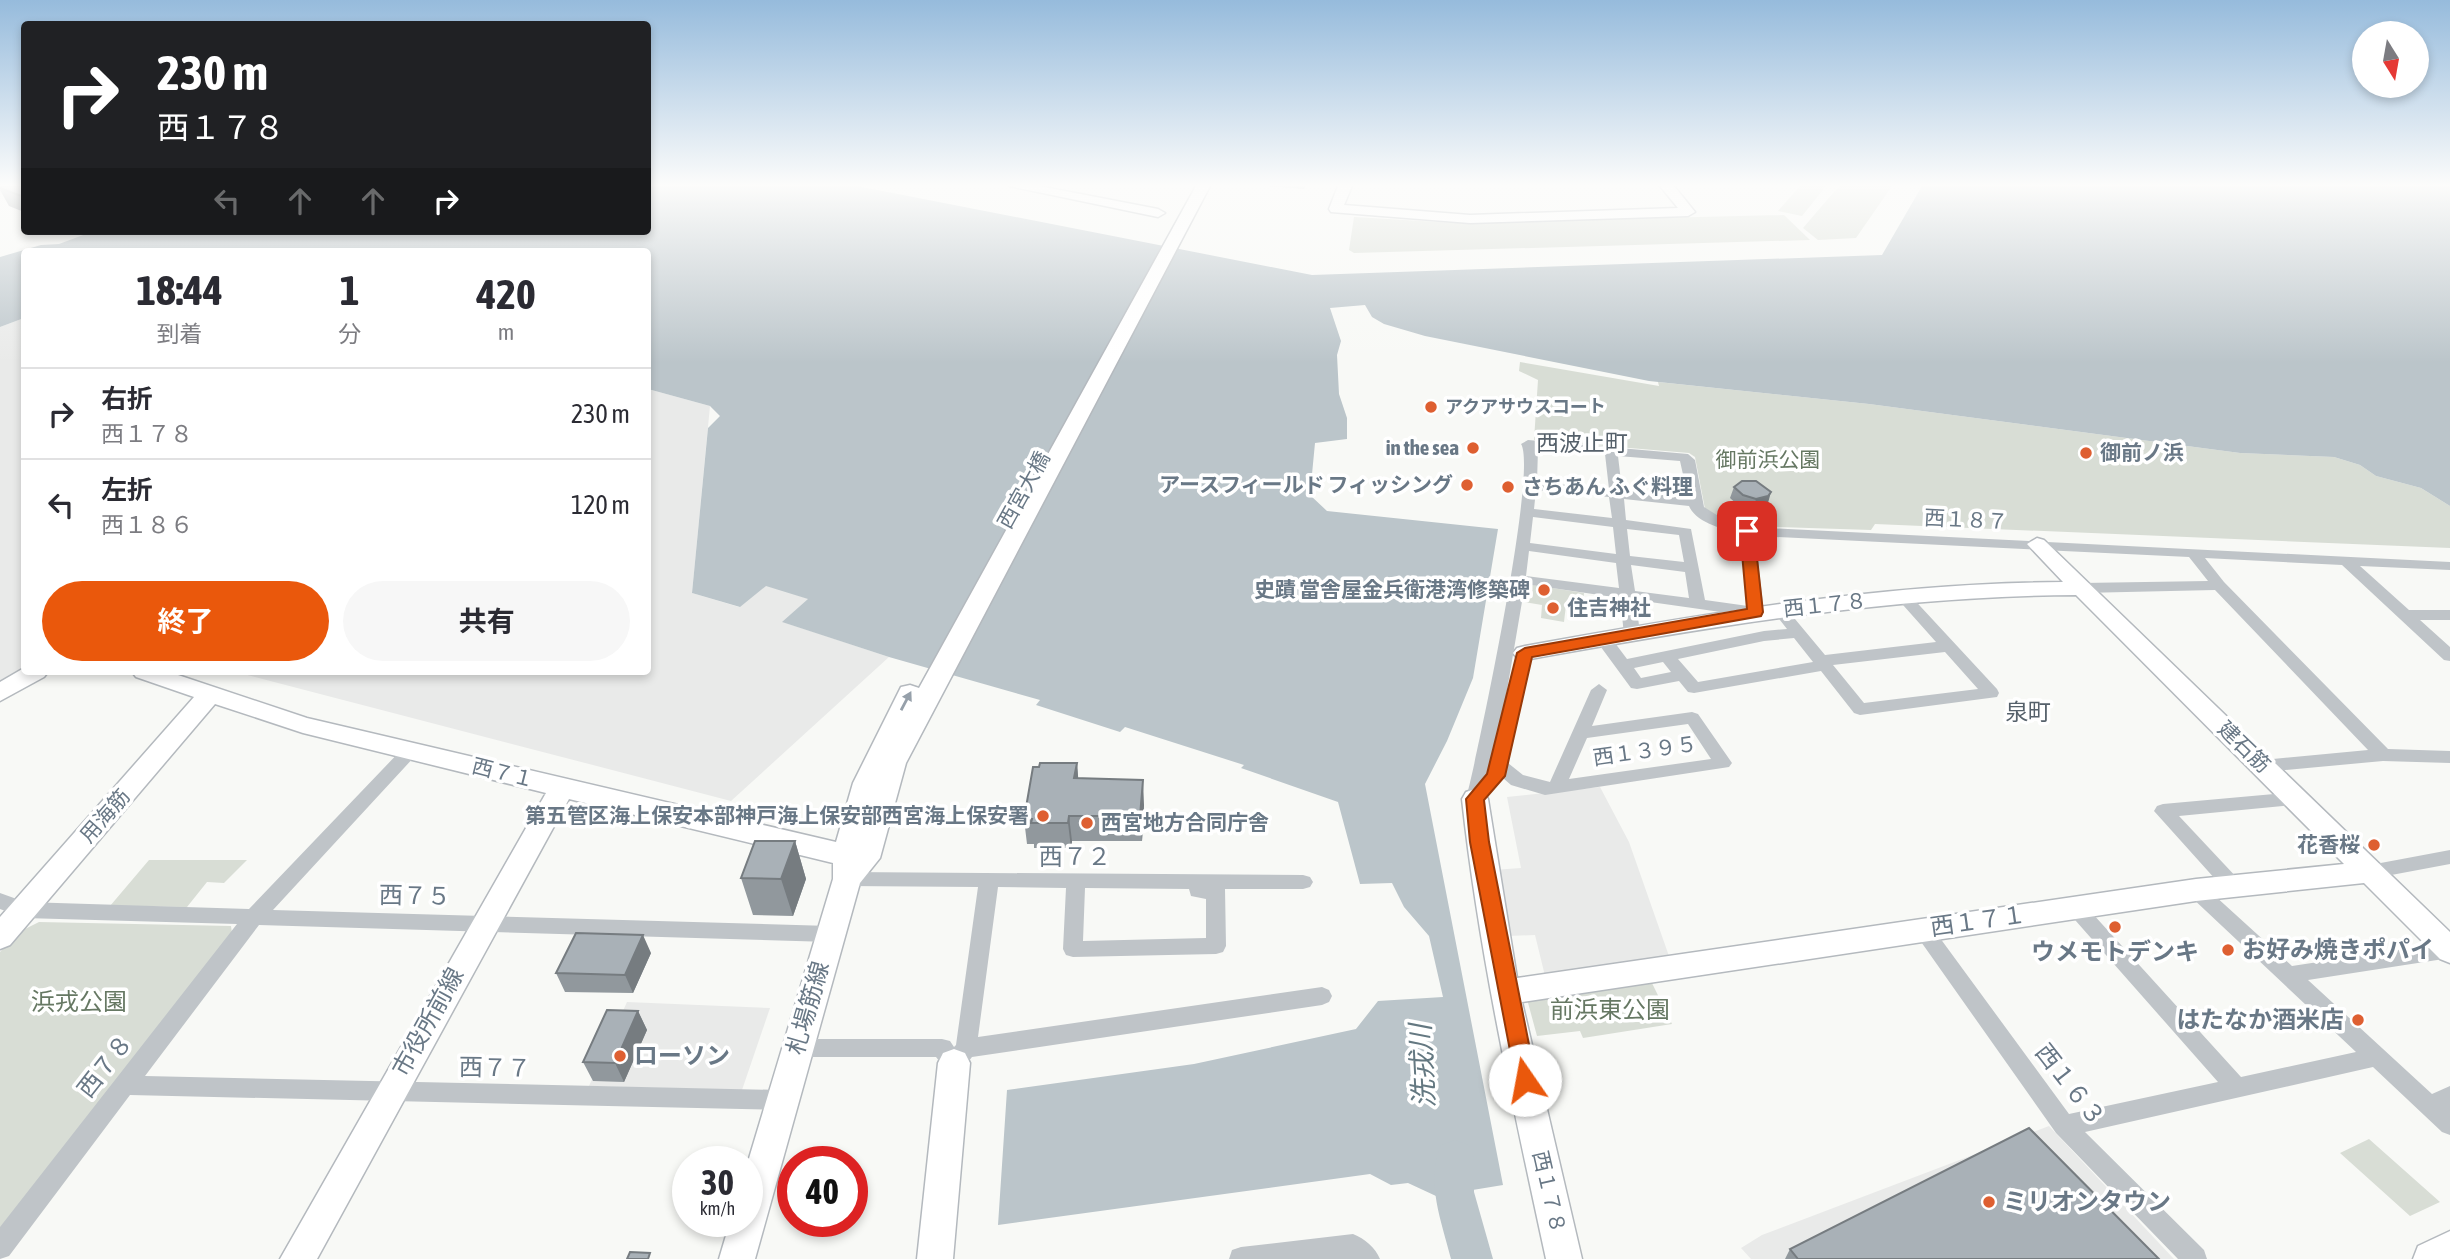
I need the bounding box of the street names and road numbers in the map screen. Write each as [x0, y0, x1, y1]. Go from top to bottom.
street label: 西宮大橋 [992, 447, 1054, 532]
street label: 西１８７ [1923, 505, 2009, 533]
street label: 西１７８ [1782, 588, 1868, 620]
street label: 建石筋 [2214, 716, 2276, 777]
street label: 西１３９５ [1591, 731, 1699, 769]
street label: 西７１ [470, 753, 537, 791]
street label: 用海筋 [75, 784, 134, 847]
street label: 西７２ [1039, 843, 1111, 870]
street label: 西７５ [379, 881, 451, 910]
street label: 西１７１ [1929, 900, 2027, 941]
street label: 札場筋線 [781, 958, 834, 1058]
street label: 市役所前線 [387, 963, 468, 1081]
street label: 西７８ [72, 1029, 137, 1102]
street label: 西１６３ [2030, 1039, 2111, 1131]
street label: 西７７ [459, 1053, 531, 1082]
street label: 西１７８ [1529, 1148, 1571, 1235]

